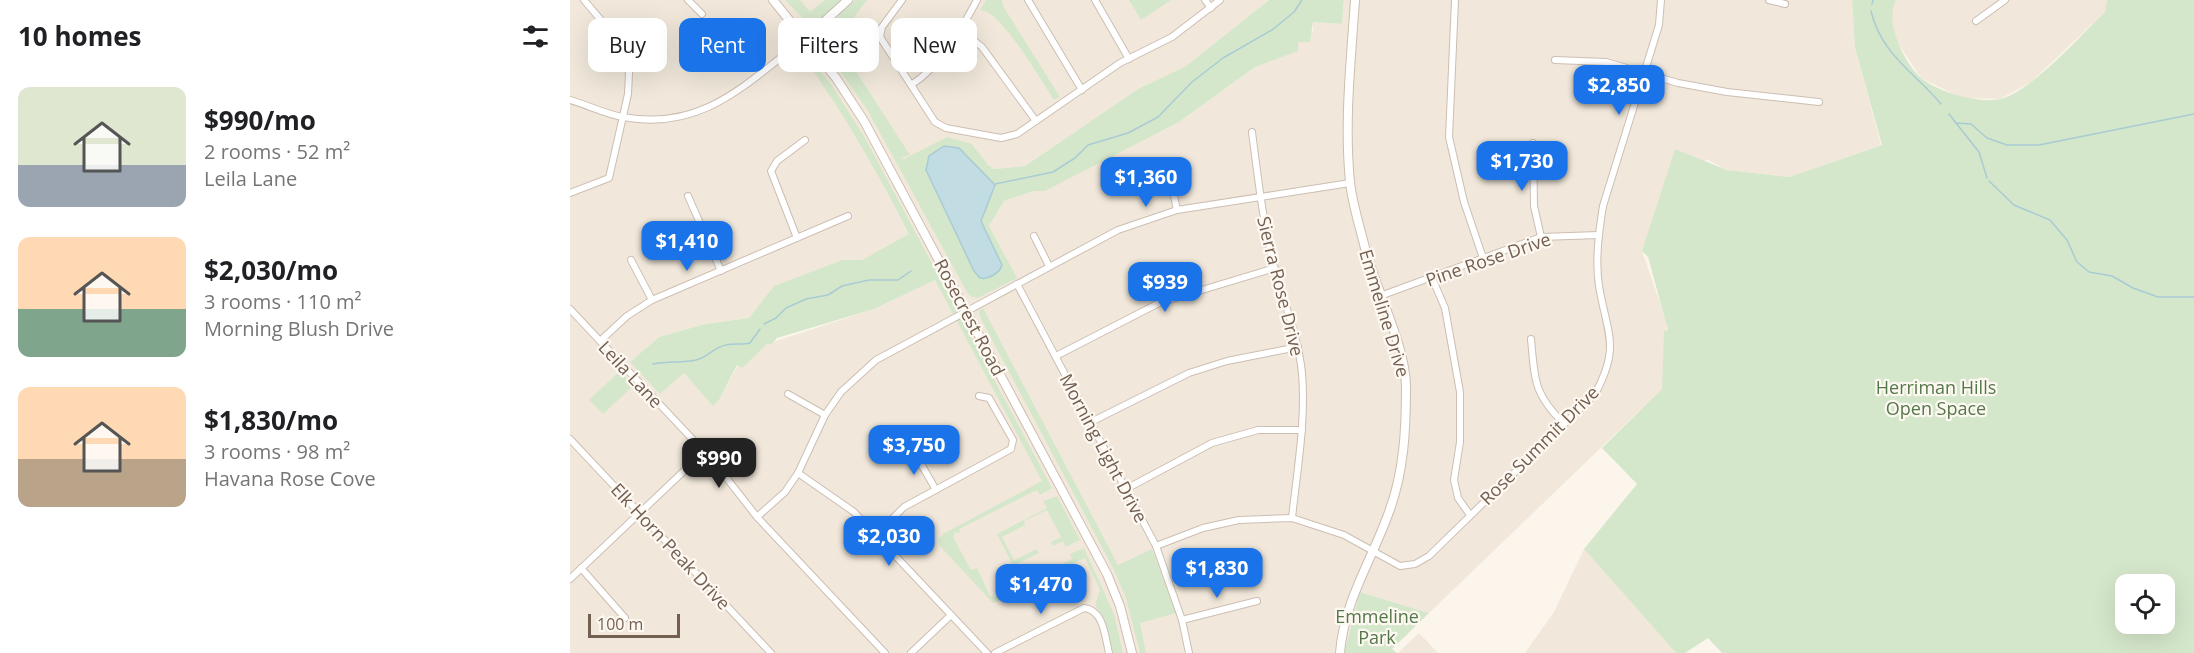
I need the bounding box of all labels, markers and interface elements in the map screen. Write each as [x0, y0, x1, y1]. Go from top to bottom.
text: 10 homes [18, 18, 142, 54]
chip: Buy [588, 18, 667, 72]
chip: Rent [679, 18, 766, 72]
chip: Filters [778, 18, 879, 72]
chip: New [891, 18, 977, 72]
icon: filters [519, 20, 552, 53]
pin: $2,850 [1570, 65, 1668, 116]
text: $2,850 [1588, 71, 1650, 98]
text: $990/mo [204, 102, 316, 138]
icon: home [66, 111, 138, 183]
text: 2 rooms · 52 m² [204, 138, 350, 165]
pin: $1,730 [1473, 141, 1571, 192]
text: $1,730 [1491, 147, 1553, 174]
pin: $1,360 [1097, 157, 1195, 208]
text: $1,360 [1115, 163, 1177, 190]
text: Leila Lane [204, 165, 297, 192]
street label: Sierra Rose Drive [1252, 214, 1310, 358]
pin: $1,410 [638, 221, 736, 272]
street label: Pine Rose Drive [1422, 226, 1554, 292]
text: $1,410 [656, 227, 718, 254]
street label: Emmeline Drive [1354, 246, 1416, 380]
text: $2,030/mo [204, 252, 338, 288]
street label: Rosecrest Road [929, 254, 1011, 380]
icon: home [66, 261, 138, 333]
pin: $939 [1129, 262, 1201, 313]
text: $939 [1142, 268, 1188, 295]
text: 3 rooms · 110 m² [204, 288, 362, 315]
text: Morning Blush Drive [204, 315, 394, 342]
street label: Leila Lane [594, 335, 668, 413]
street label: Morning Light Drive [1055, 369, 1153, 527]
park label: Herriman Hills Open Space [1876, 375, 1996, 420]
street label: Rose Summit Drive [1474, 380, 1604, 510]
text: $1,830/mo [204, 402, 338, 438]
icon: home [66, 411, 138, 483]
pin: $3,750 [865, 425, 963, 476]
text: $3,750 [883, 431, 945, 458]
text: 3 rooms · 98 m² [204, 438, 350, 465]
pin: $990 [683, 438, 755, 489]
text: $990 [696, 444, 742, 471]
text: Havana Rose Cove [204, 465, 376, 492]
street label: Elk Horn Peak Drive [606, 477, 736, 615]
pin: $2,030 [840, 516, 938, 567]
text: $2,030 [858, 522, 920, 549]
pin: $1,830 [1168, 548, 1266, 599]
text: $1,830 [1186, 554, 1248, 581]
pin: $1,470 [992, 564, 1090, 615]
text: $1,470 [1010, 570, 1072, 597]
map controls [2115, 574, 2175, 634]
button: locate [2115, 574, 2175, 634]
park label: Emmeline Park [1335, 604, 1419, 649]
scale bar [588, 611, 680, 638]
text: 100 m [597, 613, 643, 635]

